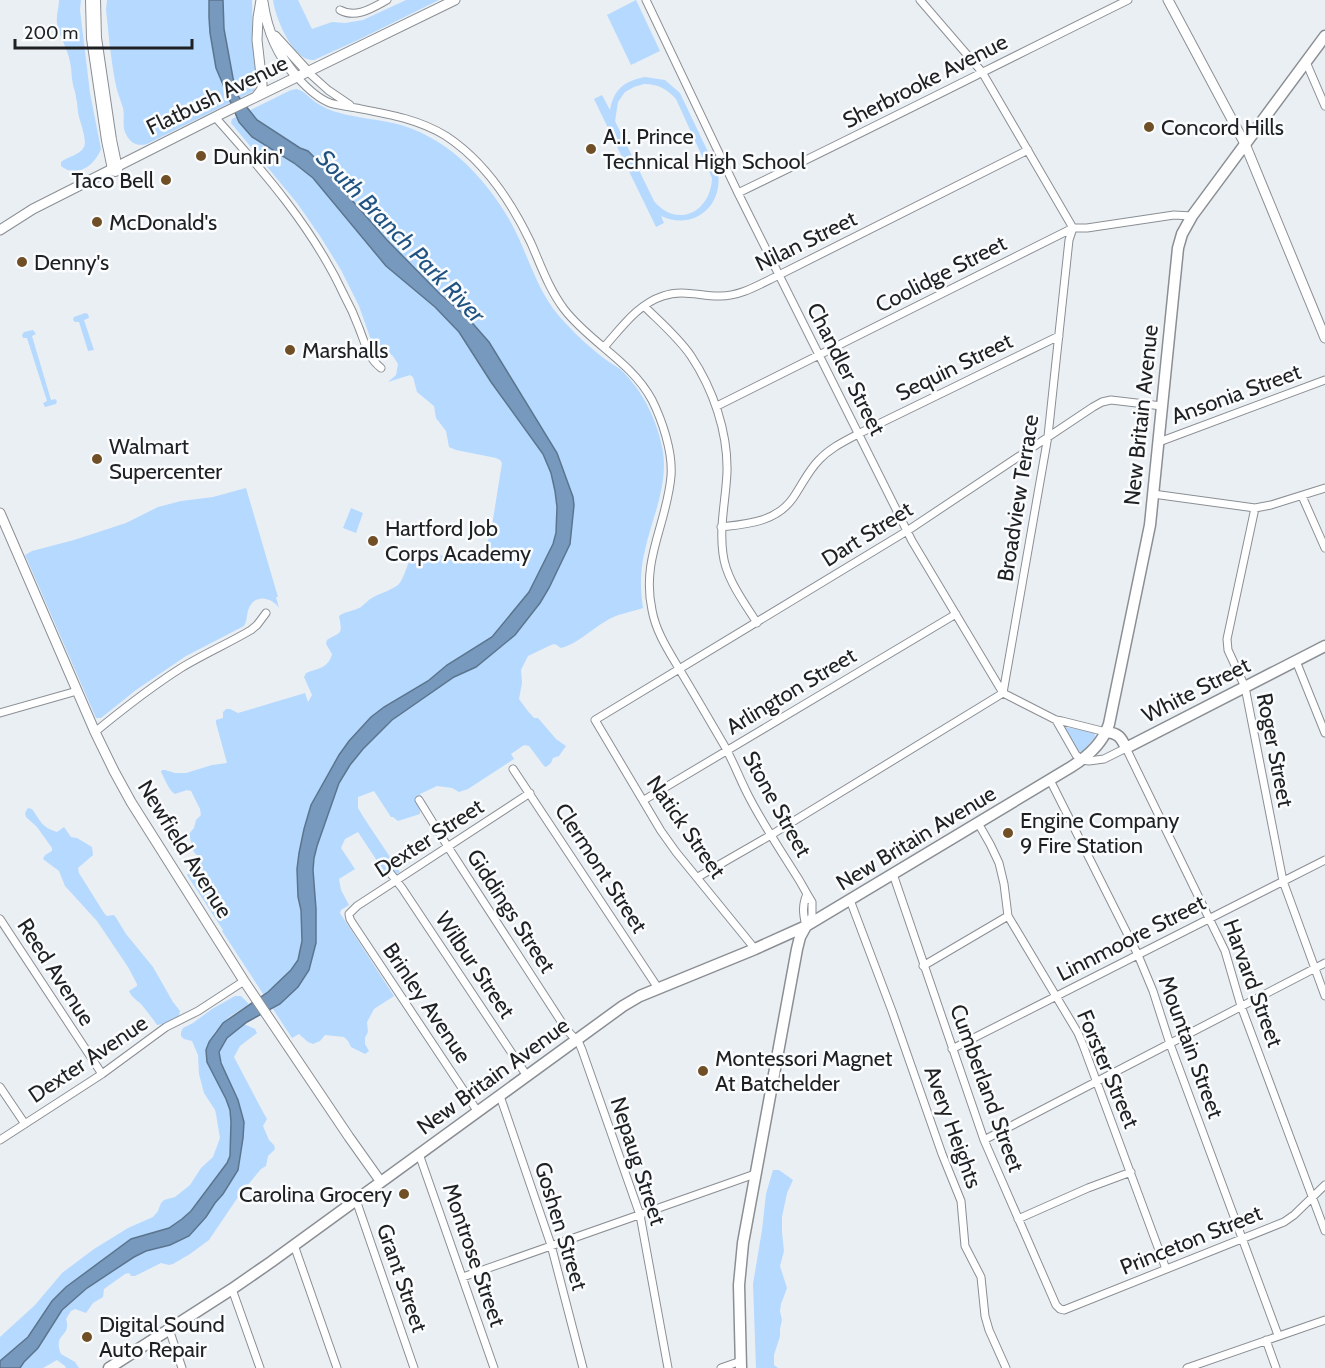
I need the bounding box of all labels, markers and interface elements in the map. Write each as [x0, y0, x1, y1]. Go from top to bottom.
scale bar [15, 12, 192, 50]
text: 200 m [24, 22, 78, 44]
street label: Sherbrooke Avenue [838, 28, 1012, 134]
street label: Flatbush Avenue [142, 49, 292, 141]
place label: Concord Hills [1161, 114, 1284, 141]
marker: Concord Hills [1142, 120, 1156, 134]
place label: A.I. Prince Technical High School [603, 123, 807, 175]
marker: A.I. Prince Technical High School [584, 142, 598, 156]
place label: Dunkin' [213, 143, 283, 170]
water label: South Branch Park River [311, 143, 492, 330]
marker: Dunkin' [194, 149, 208, 163]
place label: Taco Bell [71, 167, 155, 194]
marker: Taco Bell [159, 173, 173, 187]
street label: Nilan Street [751, 205, 862, 277]
place label: McDonald's [109, 209, 217, 236]
marker: McDonald's [90, 215, 104, 229]
street label: Coolidge Street [871, 229, 1011, 319]
place label: Denny's [34, 249, 109, 276]
marker: Denny's [15, 255, 29, 269]
street label: Chandler Street [801, 298, 891, 440]
street label: New Britain Avenue [1118, 323, 1164, 507]
street label: Sequin Street [891, 327, 1017, 407]
place label: Marshalls [302, 337, 388, 364]
marker: Marshalls [283, 343, 297, 357]
street label: Ansonia Street [1167, 358, 1305, 430]
street label: Broadview Terrace [991, 412, 1045, 584]
place label: Walmart Supercenter [109, 433, 222, 485]
marker: Walmart Supercenter [90, 452, 104, 466]
street label: Dart Street [816, 495, 918, 573]
place label: Hartford Job Corps Academy [385, 515, 531, 567]
marker: Hartford Job Corps Academy [366, 534, 380, 548]
street label: Arlington Street [721, 641, 861, 740]
street label: White Street [1138, 651, 1255, 729]
street label: Roger Street [1251, 691, 1299, 810]
street label: Stone Street [737, 746, 817, 862]
street label: Natick Street [641, 771, 732, 884]
street label: Newfield Avenue [132, 775, 238, 923]
street label: New Britain Avenue [831, 780, 1001, 896]
street label: Dexter Street [369, 792, 489, 883]
street label: Clermont Street [549, 798, 653, 938]
place label: Engine Company 9 Fire Station [1020, 807, 1179, 859]
marker: Engine Company 9 Fire Station [1001, 826, 1015, 840]
street label: Giddings Street [461, 844, 561, 978]
street label: Linnmoore Street [1052, 889, 1210, 987]
street label: Wilbur Street [429, 907, 521, 1024]
street label: Reed Avenue [11, 913, 101, 1031]
street label: Harvard Street [1217, 915, 1289, 1051]
street label: Brinley Avenue [377, 938, 477, 1068]
street label: Mountain Street [1153, 972, 1229, 1123]
street label: Cumberland Street [944, 1001, 1030, 1176]
street label: Forster Street [1071, 1006, 1145, 1133]
street label: Dexter Avenue [23, 1009, 153, 1109]
street label: New Britain Avenue [412, 1012, 574, 1140]
place label: Montessori Magnet At Batchelder [715, 1045, 893, 1097]
street label: Avery Heights [918, 1062, 988, 1192]
marker: Montessori Magnet At Batchelder [696, 1064, 710, 1078]
street label: Nepaug Street [605, 1093, 672, 1229]
street label: Goshen Street [529, 1159, 594, 1294]
street label: Montrose Street [437, 1180, 511, 1331]
place label: Carolina Grocery [239, 1181, 392, 1208]
marker: Carolina Grocery [397, 1187, 411, 1201]
street label: Princeton Street [1116, 1199, 1266, 1281]
street label: Grant Street [371, 1220, 433, 1336]
place label: Digital Sound Auto Repair [99, 1311, 225, 1363]
marker: Digital Sound Auto Repair [80, 1330, 94, 1344]

